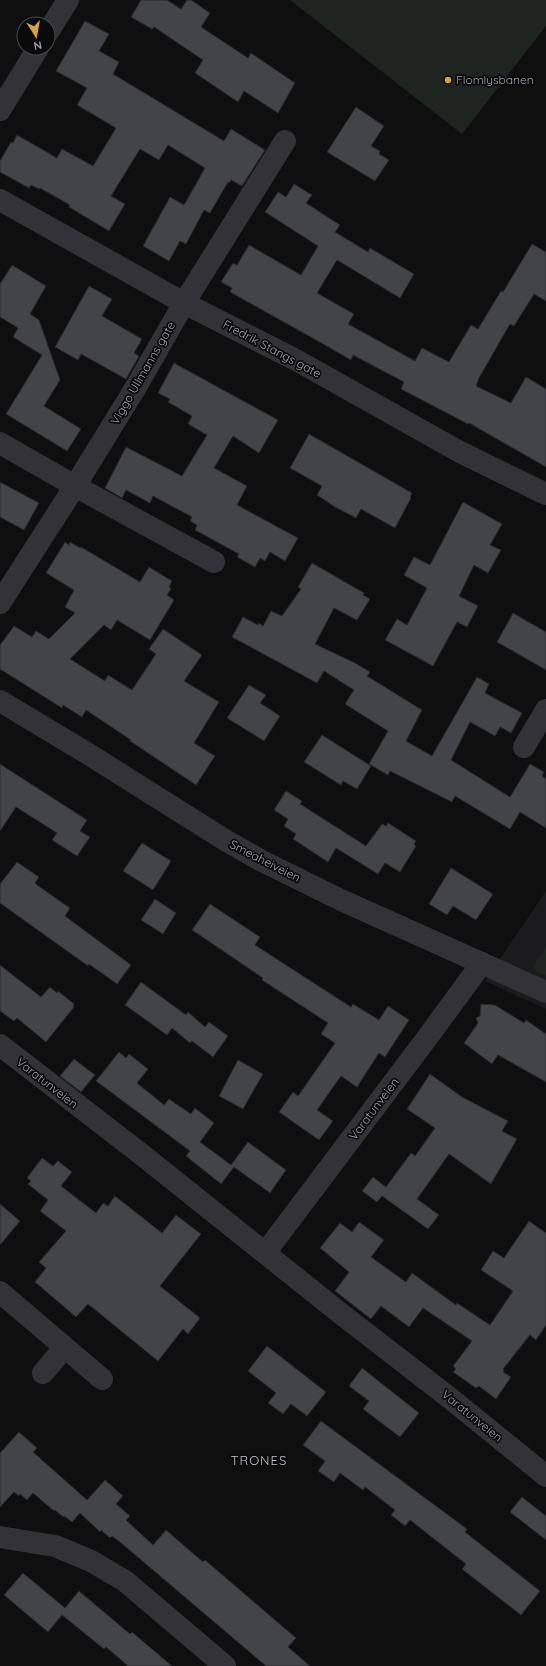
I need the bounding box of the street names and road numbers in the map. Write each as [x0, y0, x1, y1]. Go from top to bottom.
street label: Fredrik Stangs gate [221, 316, 324, 381]
street label: Viggo Ullmanns gate [107, 318, 178, 427]
street label: Smeaheiveien [227, 836, 303, 885]
street label: Varatunveien [14, 1054, 81, 1111]
street label: Varatunveien [345, 1075, 402, 1143]
street label: Varatunveien [439, 1387, 506, 1445]

